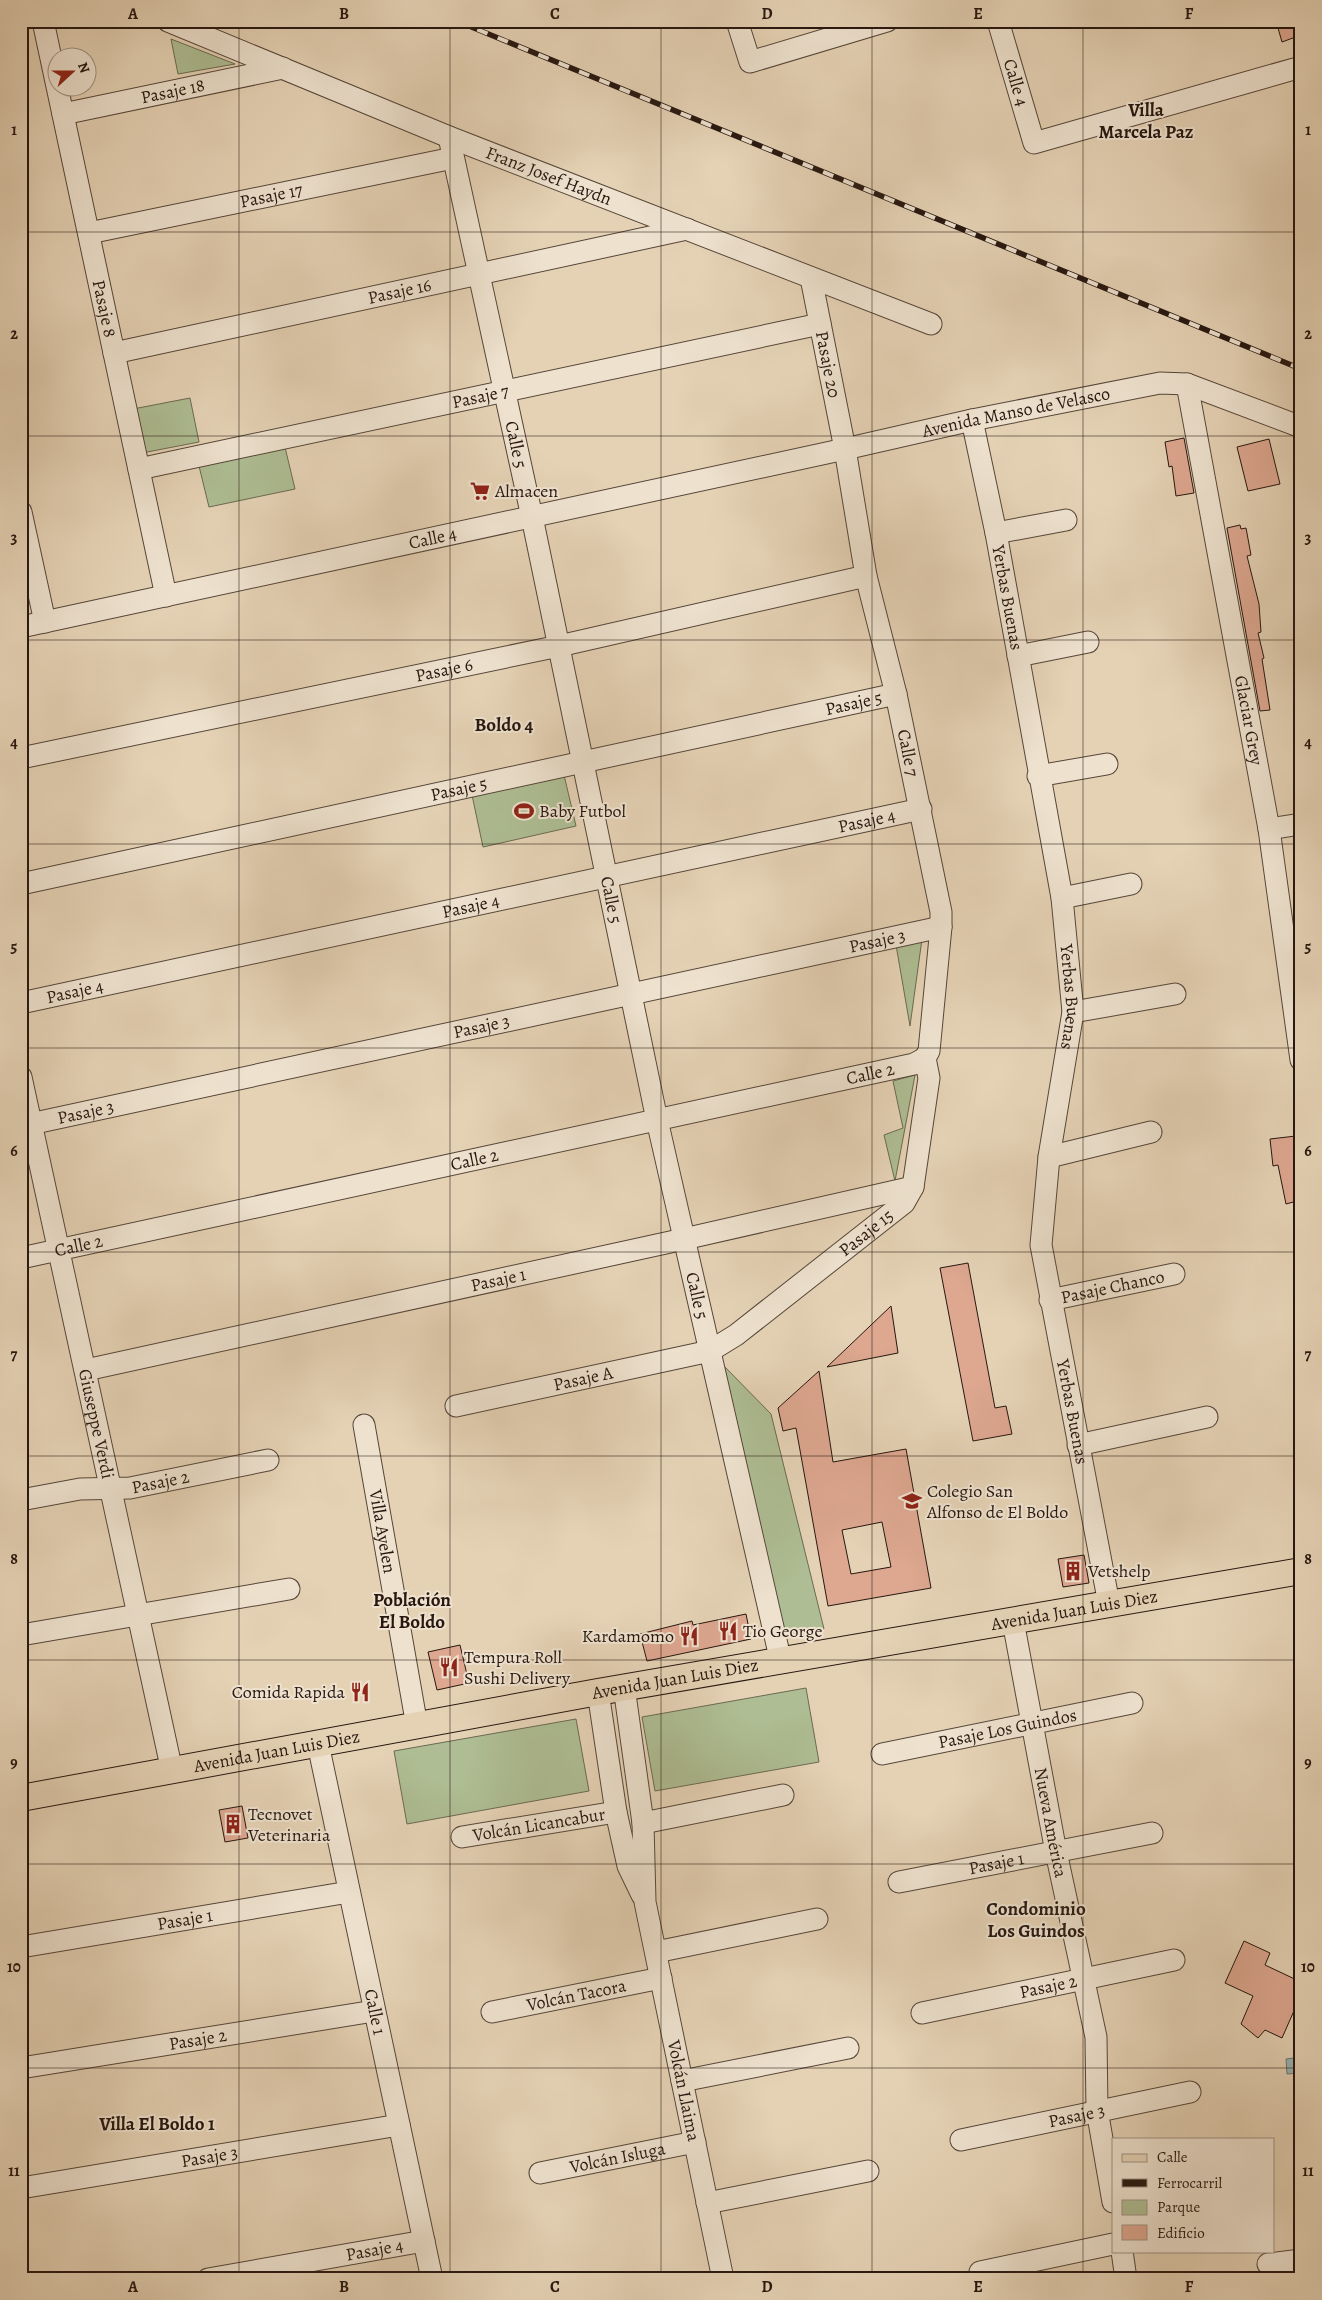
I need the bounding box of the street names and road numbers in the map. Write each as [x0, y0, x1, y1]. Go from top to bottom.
street label: Calle 4 [998, 56, 1034, 109]
street label: Pasaje 18 [139, 73, 207, 109]
street label: Franz Josef Haydn [482, 140, 615, 211]
street label: Pasaje 17 [238, 177, 305, 214]
street label: Pasaje 16 [365, 273, 433, 310]
street label: Pasaje 8 [87, 277, 122, 340]
street label: Pasaje 20 [810, 329, 847, 400]
street label: Pasaje 7 [450, 379, 511, 414]
street label: Avenida Manso de Velasco [919, 381, 1112, 443]
street label: Calle 5 [499, 419, 533, 471]
street label: Calle 4 [406, 521, 459, 555]
street label: Yerbas Buenas [986, 542, 1029, 652]
street label: Pasaje 6 [413, 652, 475, 688]
street label: Glaciar Grey [1229, 674, 1269, 768]
street label: Pasaje 5 [823, 685, 884, 721]
street label: Calle 7 [892, 727, 925, 779]
street label: Pasaje 5 [428, 771, 489, 807]
street label: Pasaje 4 [836, 803, 897, 839]
street label: Calle 5 [595, 874, 628, 926]
street label: Pasaje 4 [440, 888, 502, 924]
street label: Pasaje 3 [847, 923, 908, 959]
street label: Yerbas Buenas [1054, 942, 1085, 1052]
street label: Pasaje 4 [44, 974, 106, 1009]
street label: Pasaje 3 [451, 1009, 512, 1044]
street label: Calle 2 [844, 1057, 897, 1090]
street label: Pasaje 3 [55, 1094, 116, 1130]
street label: Calle 2 [448, 1143, 501, 1176]
street label: Pasaje 15 [834, 1204, 899, 1262]
street label: Calle 2 [52, 1228, 105, 1262]
street label: Pasaje 1 [468, 1262, 528, 1297]
street label: Pasaje Chanco [1059, 1264, 1167, 1309]
street label: Calle 5 [680, 1270, 714, 1322]
street label: Yerbas Buenas [1051, 1356, 1094, 1466]
street label: Pasaje A [551, 1360, 616, 1397]
street label: Giuseppe Verdi [73, 1367, 120, 1481]
street label: Pasaje 2 [129, 1464, 192, 1499]
street label: Villa Ayelen [363, 1487, 402, 1575]
street label: Avenida Juan Luis Diez [988, 1584, 1159, 1636]
street label: Avenida Juan Luis Diez [589, 1653, 760, 1705]
street label: Pasaje Los Guindos [936, 1703, 1079, 1754]
street label: Avenida Juan Luis Diez [191, 1724, 362, 1778]
street label: Nueva América [1029, 1766, 1073, 1880]
street label: Volcán Licancabur [470, 1802, 607, 1847]
street label: Pasaje 1 [966, 1846, 1026, 1880]
street label: Pasaje 1 [155, 1903, 214, 1936]
street label: Pasaje 2 [1017, 1969, 1080, 2004]
street label: Volcán Tacora [523, 1973, 629, 2017]
street label: Calle 1 [359, 1987, 392, 2037]
street label: Pasaje 2 [167, 2023, 229, 2056]
street label: Volcán Llaima [662, 2037, 706, 2144]
street label: Pasaje 3 [1046, 2098, 1107, 2133]
street label: Volcán Isluga [567, 2136, 668, 2179]
street label: Pasaje 3 [179, 2140, 240, 2173]
street label: Pasaje 4 [344, 2233, 405, 2267]

